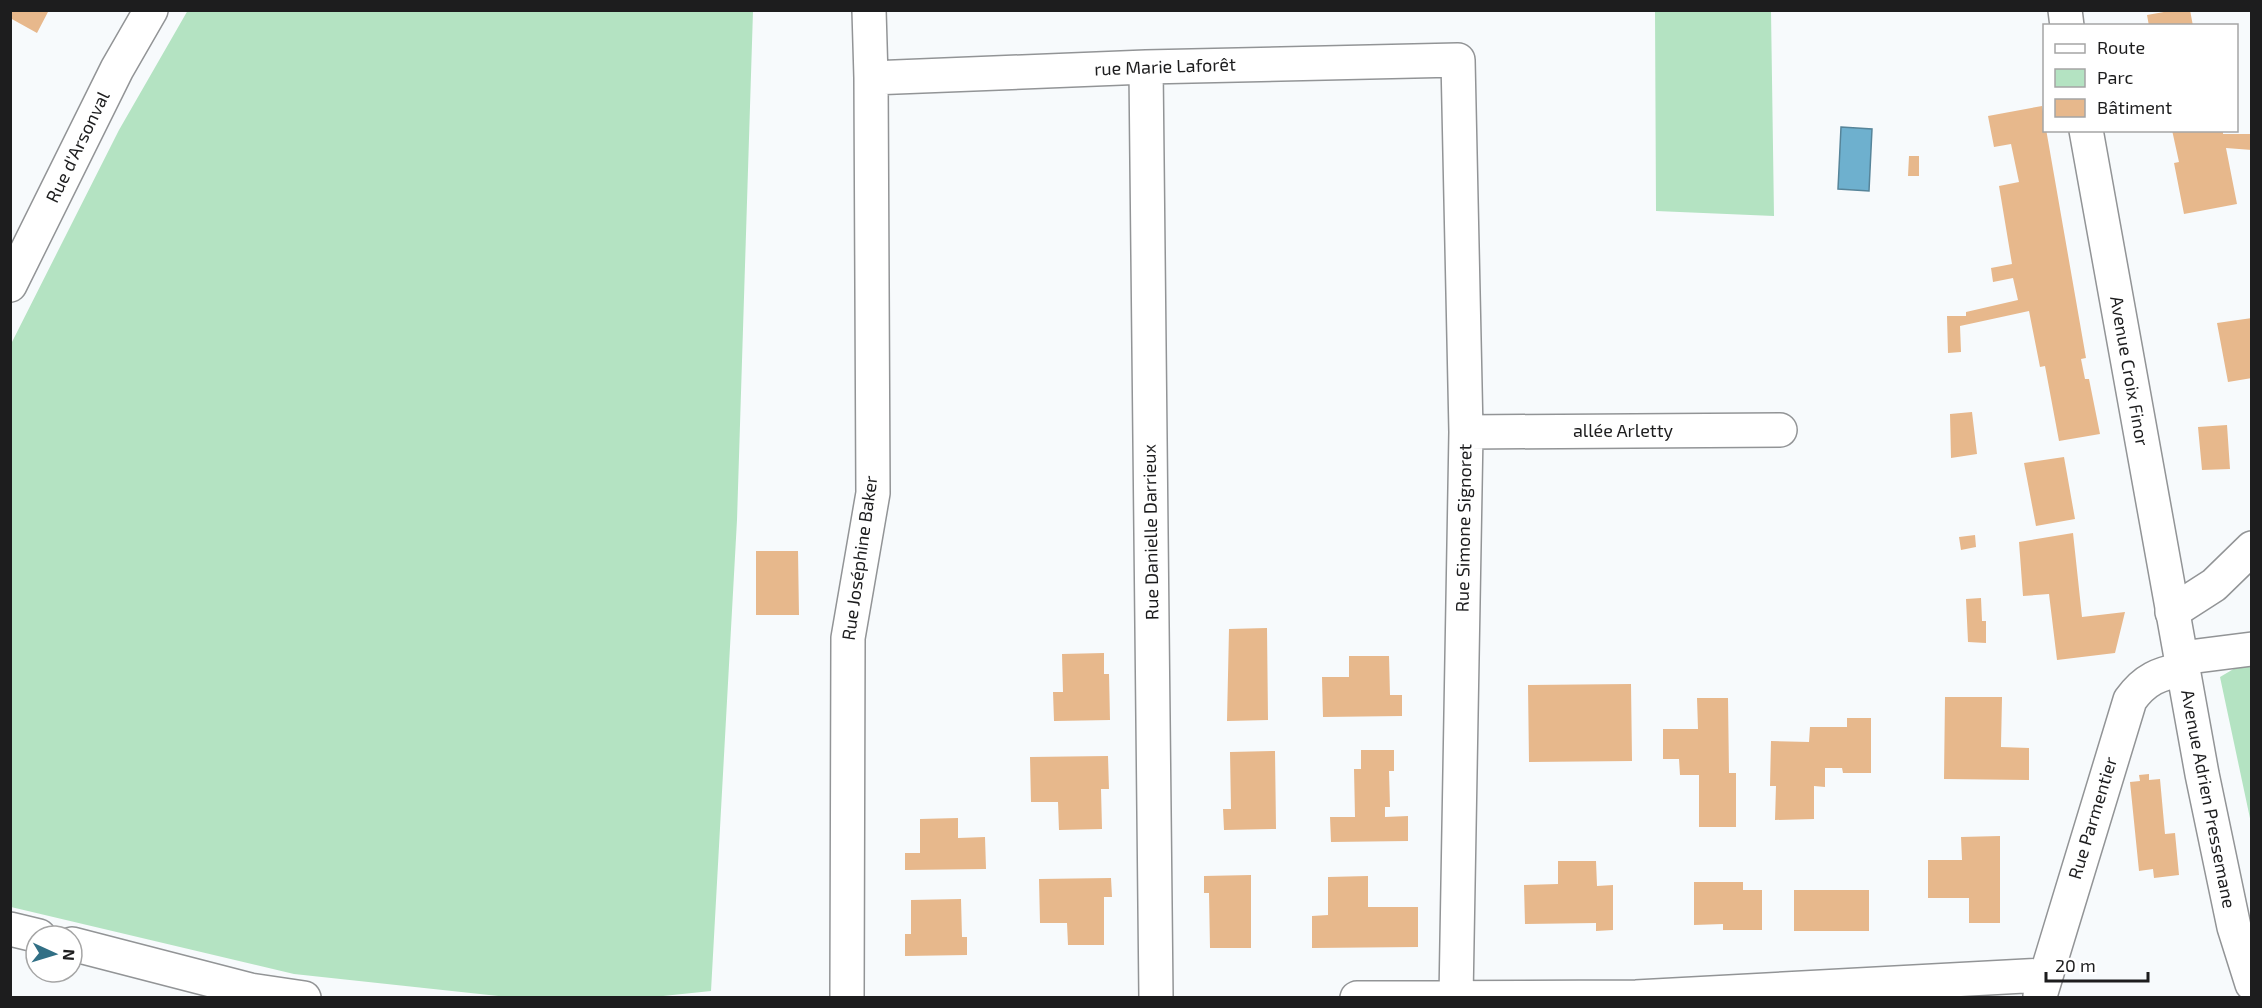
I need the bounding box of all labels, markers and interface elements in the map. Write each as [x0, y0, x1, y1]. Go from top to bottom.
legend [2043, 24, 2238, 132]
text: Route [2097, 36, 2145, 58]
street label: rue Marie Laforêt [1094, 53, 1236, 79]
text: Parc [2097, 66, 2133, 88]
street label: Rue d'Arsonval [41, 87, 114, 206]
text: Bâtiment [2097, 96, 2172, 118]
street label: Avenue Croix Finor [2106, 294, 2154, 448]
street label: allée Arletty [1573, 419, 1674, 441]
street label: Rue Danielle Darrieux [1137, 443, 1163, 620]
street label: Rue Simone Signoret [1451, 443, 1475, 612]
street label: Rue Joséphine Baker [837, 474, 881, 642]
street label: Avenue Adrien Pressemane [2177, 688, 2241, 910]
street label: Rue Parmentier [2063, 754, 2121, 882]
north arrow [24, 924, 84, 984]
scale bar [2046, 945, 2148, 983]
text: N [60, 949, 79, 962]
text: 20 m [2055, 954, 2096, 976]

